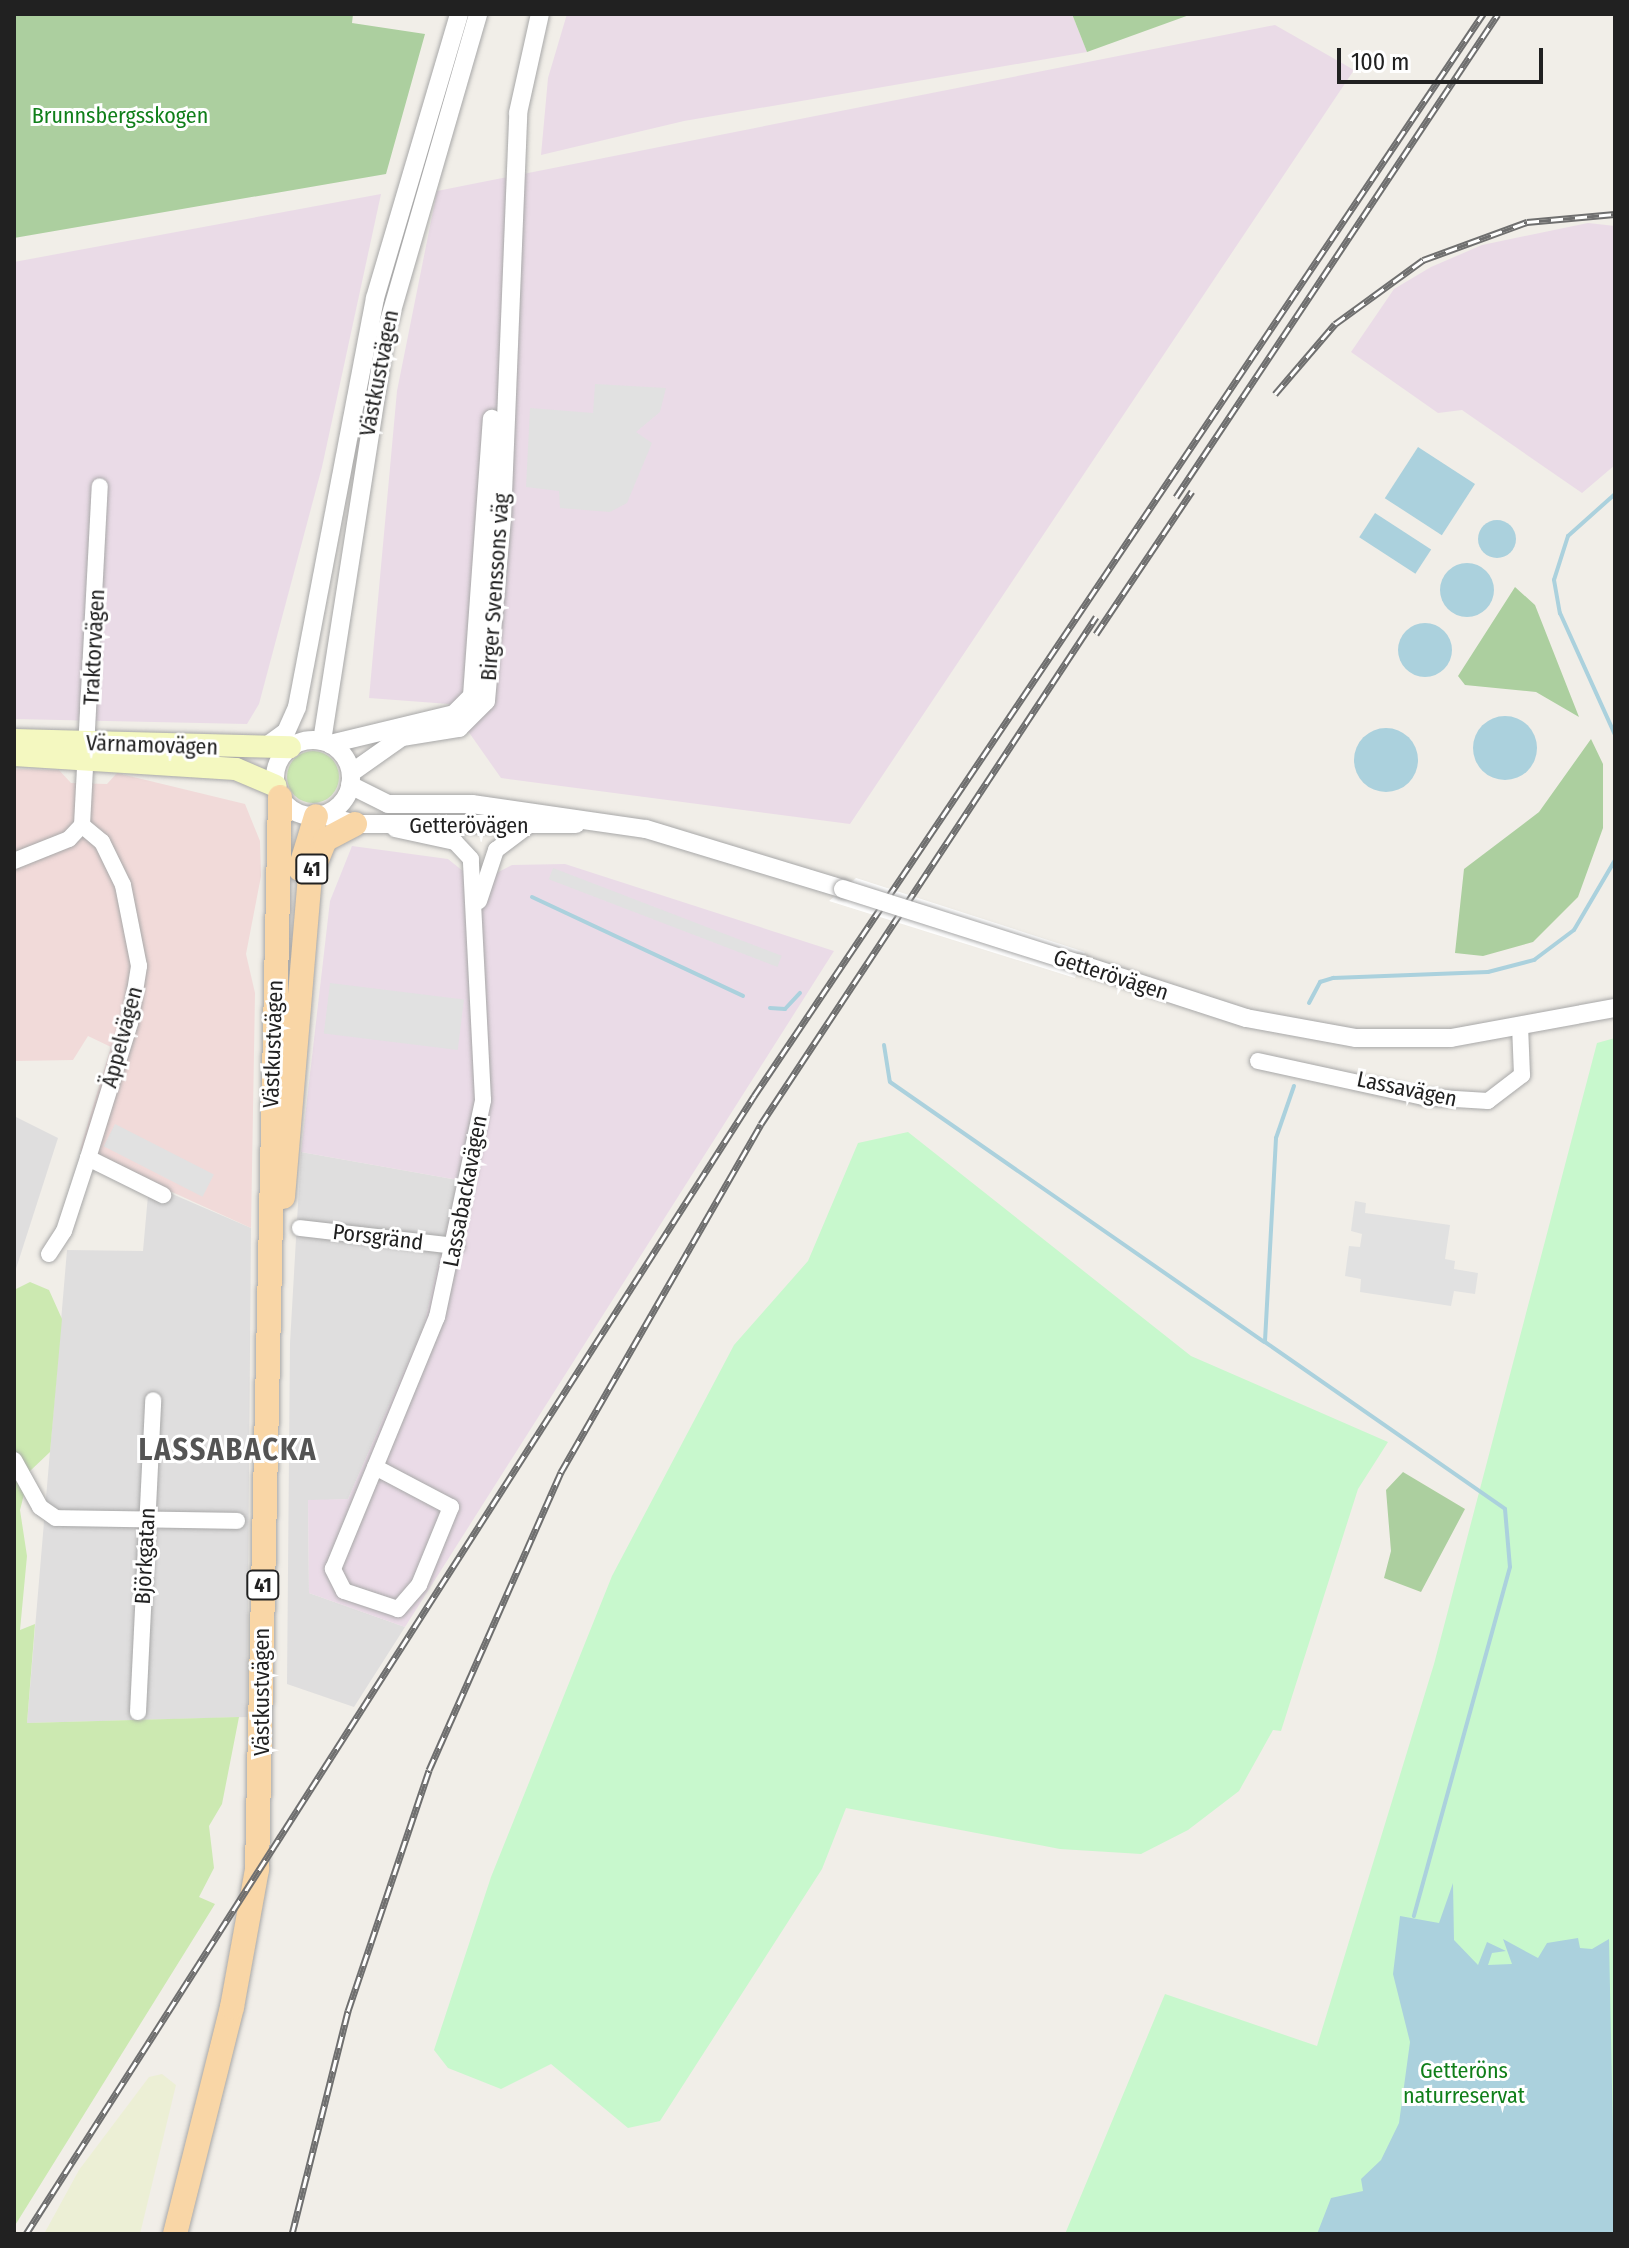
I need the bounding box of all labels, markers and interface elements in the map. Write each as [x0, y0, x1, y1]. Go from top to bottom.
scale bar [1341, 32, 1547, 82]
text: 100 m [1351, 48, 1409, 76]
park label: Brunnsbergsskogen [32, 103, 208, 129]
street label: Västkustvägen [354, 308, 404, 438]
street label: Birger Svenssons väg [475, 492, 515, 682]
street label: Traktorvägen [78, 588, 110, 706]
street label: Värnamovägen [86, 730, 218, 760]
street label: Getterövägen [409, 813, 529, 839]
road number: 41 [294, 853, 330, 885]
street label: Getterövägen [1050, 944, 1172, 1006]
street label: Västkustvägen [258, 980, 288, 1108]
street label: Äppelvägen [96, 983, 148, 1091]
street label: Lassavägen [1355, 1066, 1459, 1112]
street label: Lassabackavägen [437, 1113, 493, 1269]
street label: Porsgränd [331, 1218, 425, 1256]
district label: LASSABACKA [138, 1432, 318, 1468]
street label: Björkgatan [129, 1507, 161, 1605]
road number: 41 [245, 1569, 281, 1601]
street label: Västkustvägen [249, 1628, 275, 1756]
park label: Getteröns naturreservat [1403, 2057, 1525, 2108]

